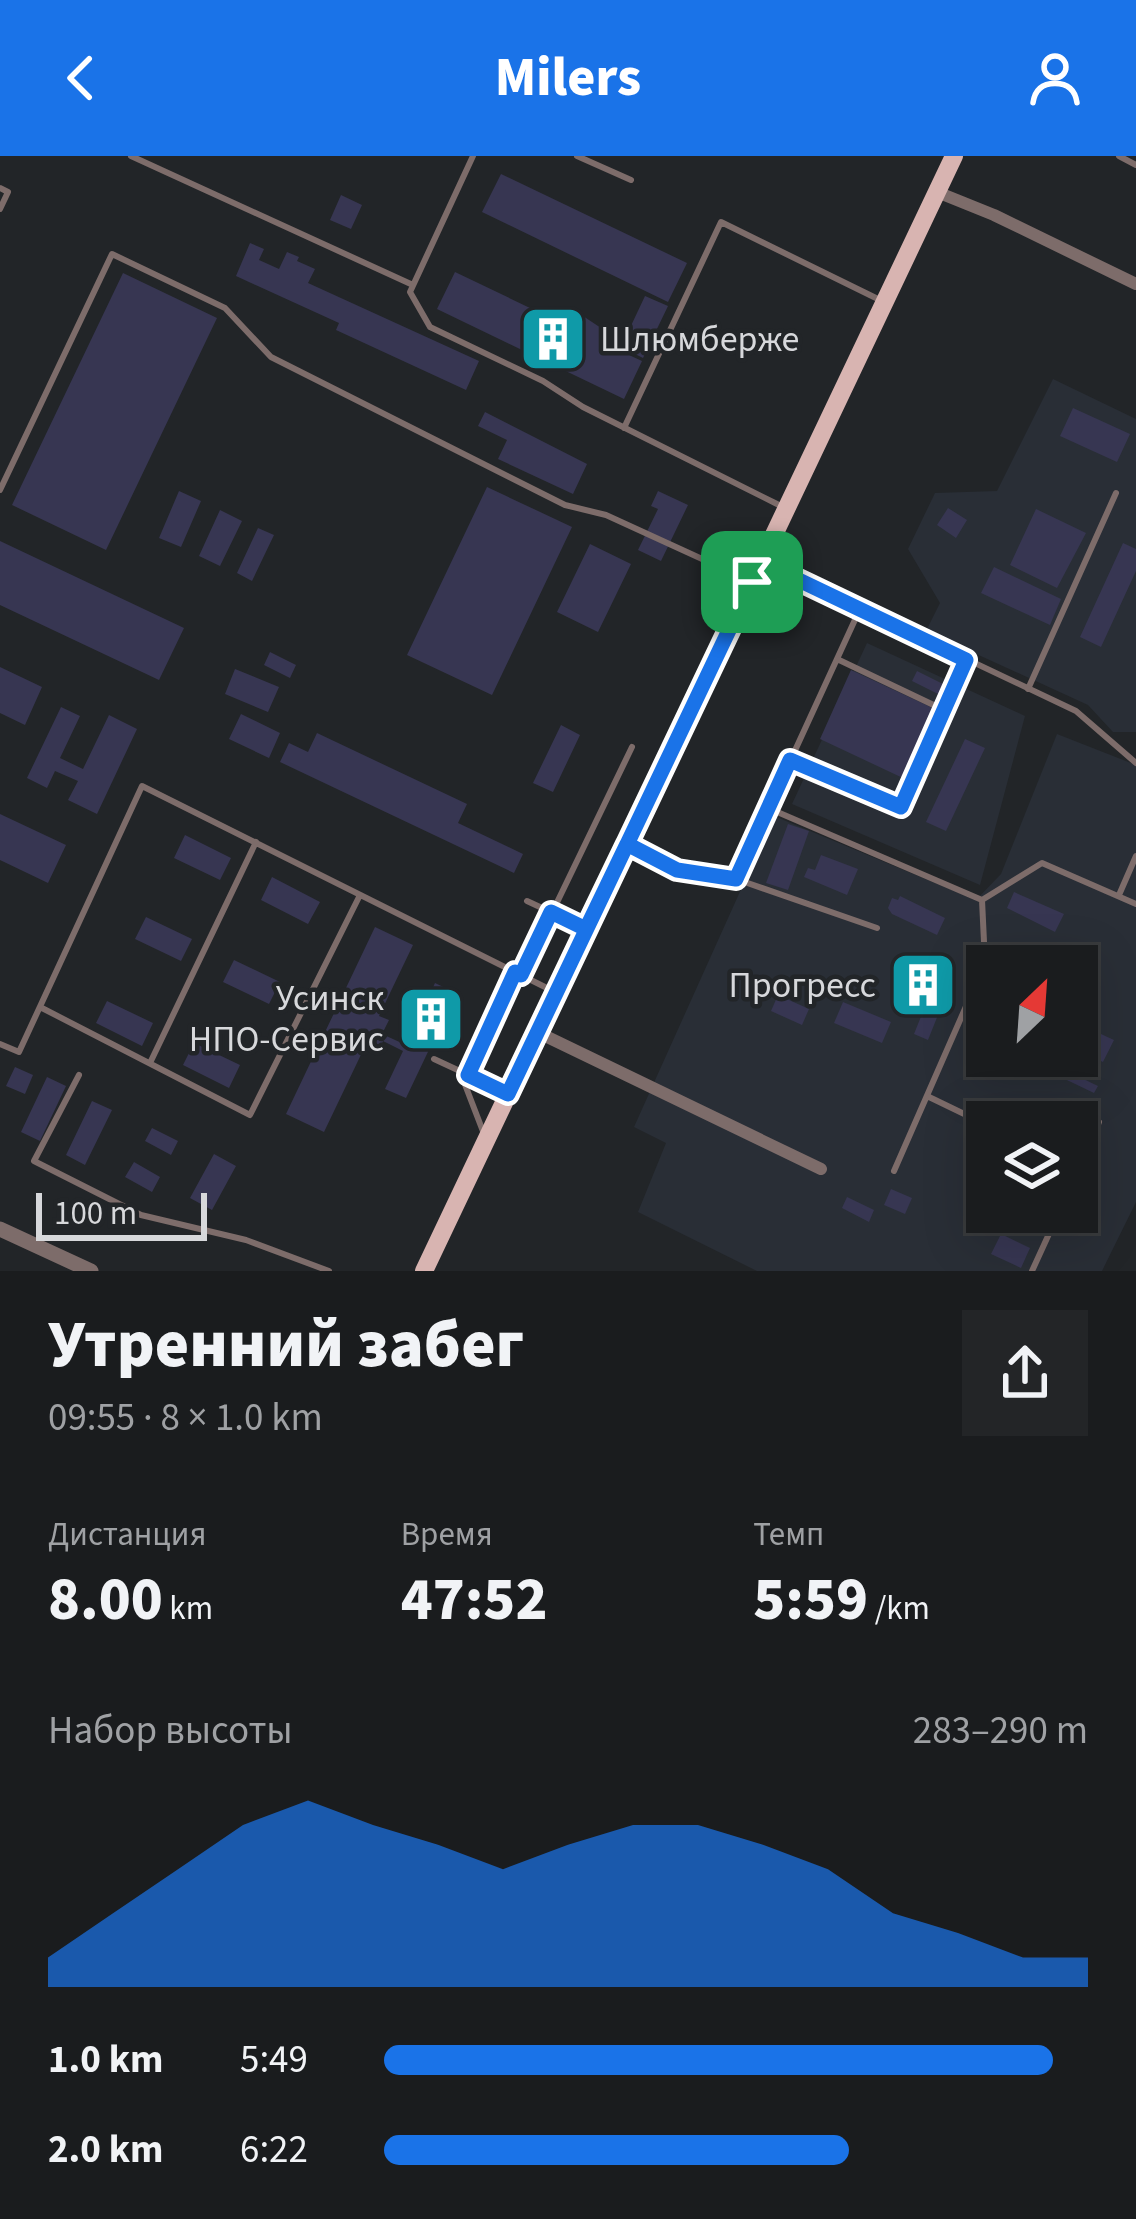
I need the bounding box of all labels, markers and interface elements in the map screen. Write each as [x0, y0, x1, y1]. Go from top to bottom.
text: Milers [495, 40, 641, 117]
icon: back [48, 45, 114, 111]
icon: person [1022, 45, 1088, 111]
building icon: Шлюмберже [518, 304, 588, 374]
place label: Шлюмберже [600, 314, 799, 365]
pin [701, 531, 803, 633]
icon: arrive [719, 549, 785, 615]
north arrow [966, 945, 1098, 1077]
map controls [966, 945, 1098, 1233]
building icon: Прогресс [888, 950, 958, 1020]
place label: Прогресс [729, 960, 876, 1011]
place label: Усинск НПО-Сервис [189, 973, 384, 1065]
building icon: Усинск НПО-Сервис [396, 984, 466, 1054]
button: layers [966, 1101, 1098, 1233]
scale bar [36, 1187, 207, 1240]
text: 100 m [54, 1190, 137, 1237]
text: Утренний забег [48, 1298, 524, 1392]
button: share [962, 1310, 1088, 1436]
text: 09:55 · 8 × 1.0 km [48, 1390, 323, 1446]
text: Дистанция [48, 1511, 206, 1558]
text: Время [401, 1511, 493, 1558]
text: Темп [753, 1511, 824, 1558]
text: 8.00 [48, 1558, 163, 1643]
text: 47:52 [401, 1558, 547, 1643]
text: 5:59 [753, 1558, 868, 1643]
text: km [163, 1585, 213, 1632]
text: /km [868, 1585, 930, 1632]
text: Набор высоты [48, 1703, 293, 1759]
text: 283–290 m [913, 1703, 1088, 1759]
text: 1.0 km [48, 2032, 163, 2088]
text: 5:49 [240, 2032, 308, 2088]
text: 2.0 km [48, 2122, 163, 2178]
text: 6:22 [240, 2122, 308, 2178]

